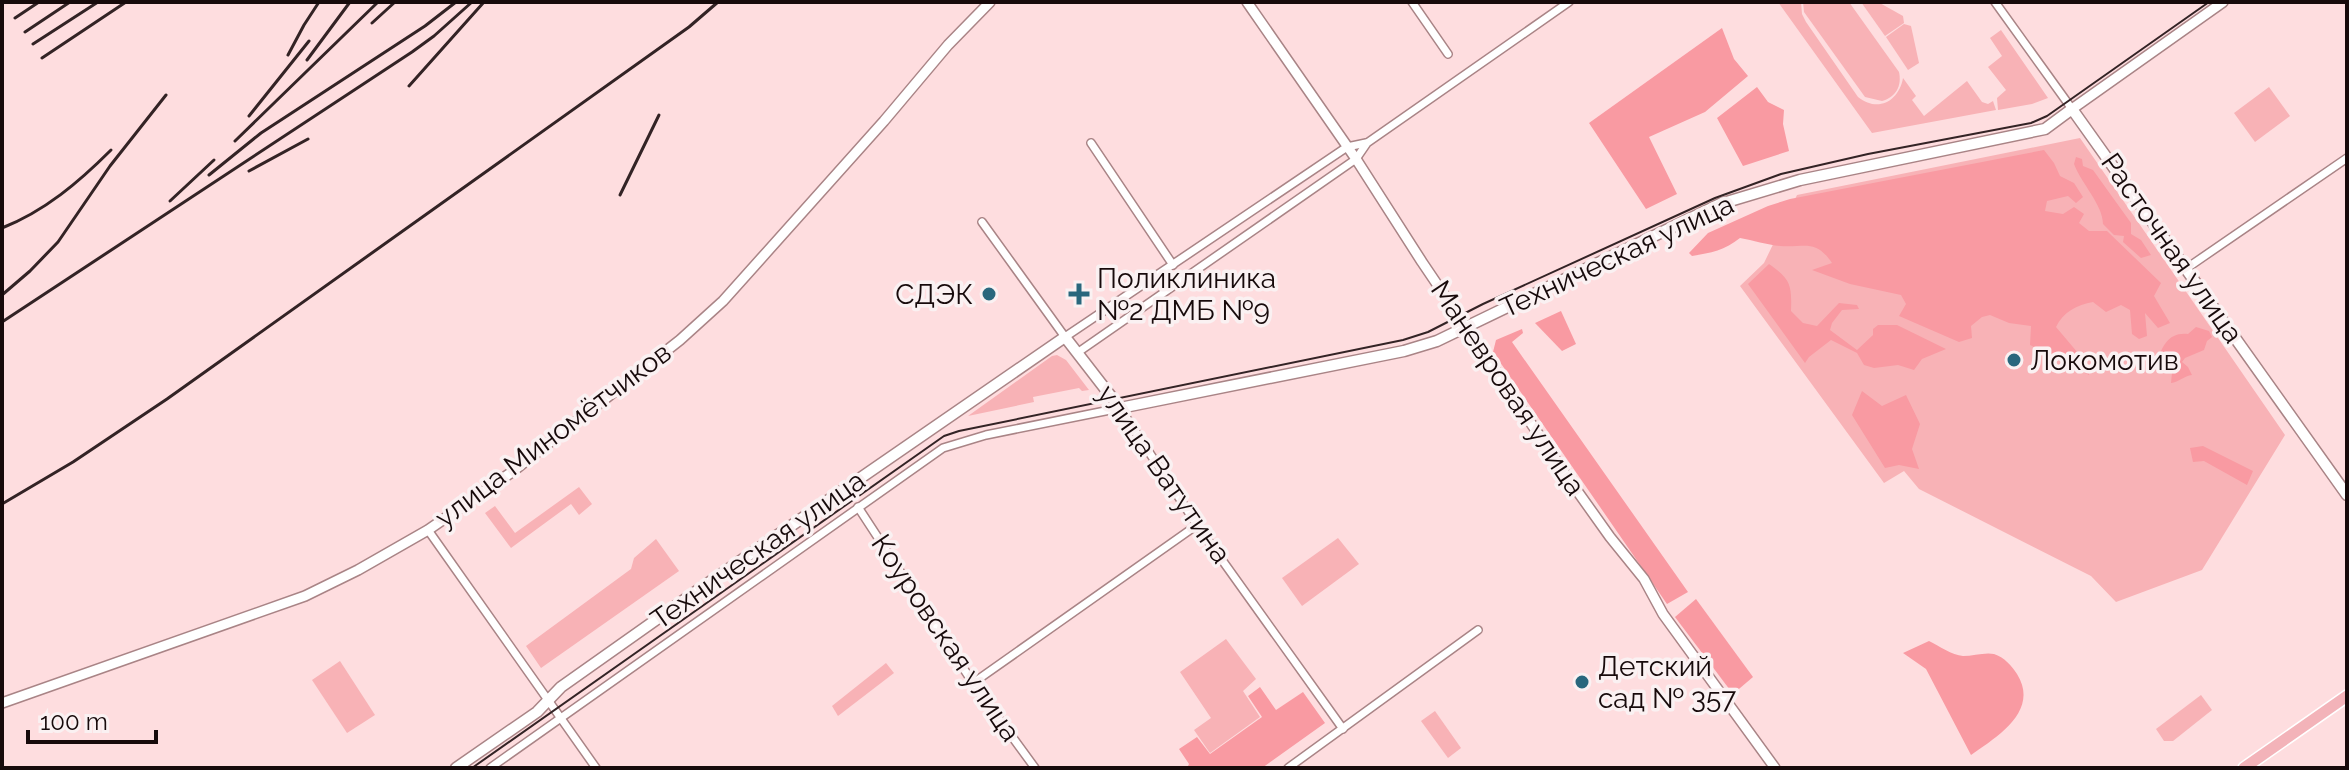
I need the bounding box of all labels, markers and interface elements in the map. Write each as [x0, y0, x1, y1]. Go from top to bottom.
street label: Расточная улица [2094, 147, 2250, 349]
street label: Техническая улица [1495, 187, 1739, 325]
place label: Поликлиника №2 ДМБ №9 [1097, 262, 1276, 327]
street label: Маневровая улица [1424, 274, 1592, 502]
place label: СДЭК [895, 278, 973, 311]
marker: Поликлиника №2 ДМБ №9 [1068, 283, 1090, 305]
marker: СДЭК [980, 285, 998, 303]
street label: улица Миномётчиков [429, 336, 677, 534]
place label: Локомотив [2030, 344, 2179, 377]
marker: Локомотив [2005, 351, 2023, 369]
street label: улица Ватутина [1090, 378, 1238, 570]
street label: Техническая улица [645, 464, 871, 636]
street label: Коуровская улица [865, 528, 1027, 748]
place label: Детский сад № 357 [1598, 650, 1736, 715]
marker: Детский сад № 357 [1573, 673, 1591, 691]
scale bar [28, 694, 156, 744]
text: 100 m [40, 707, 108, 736]

